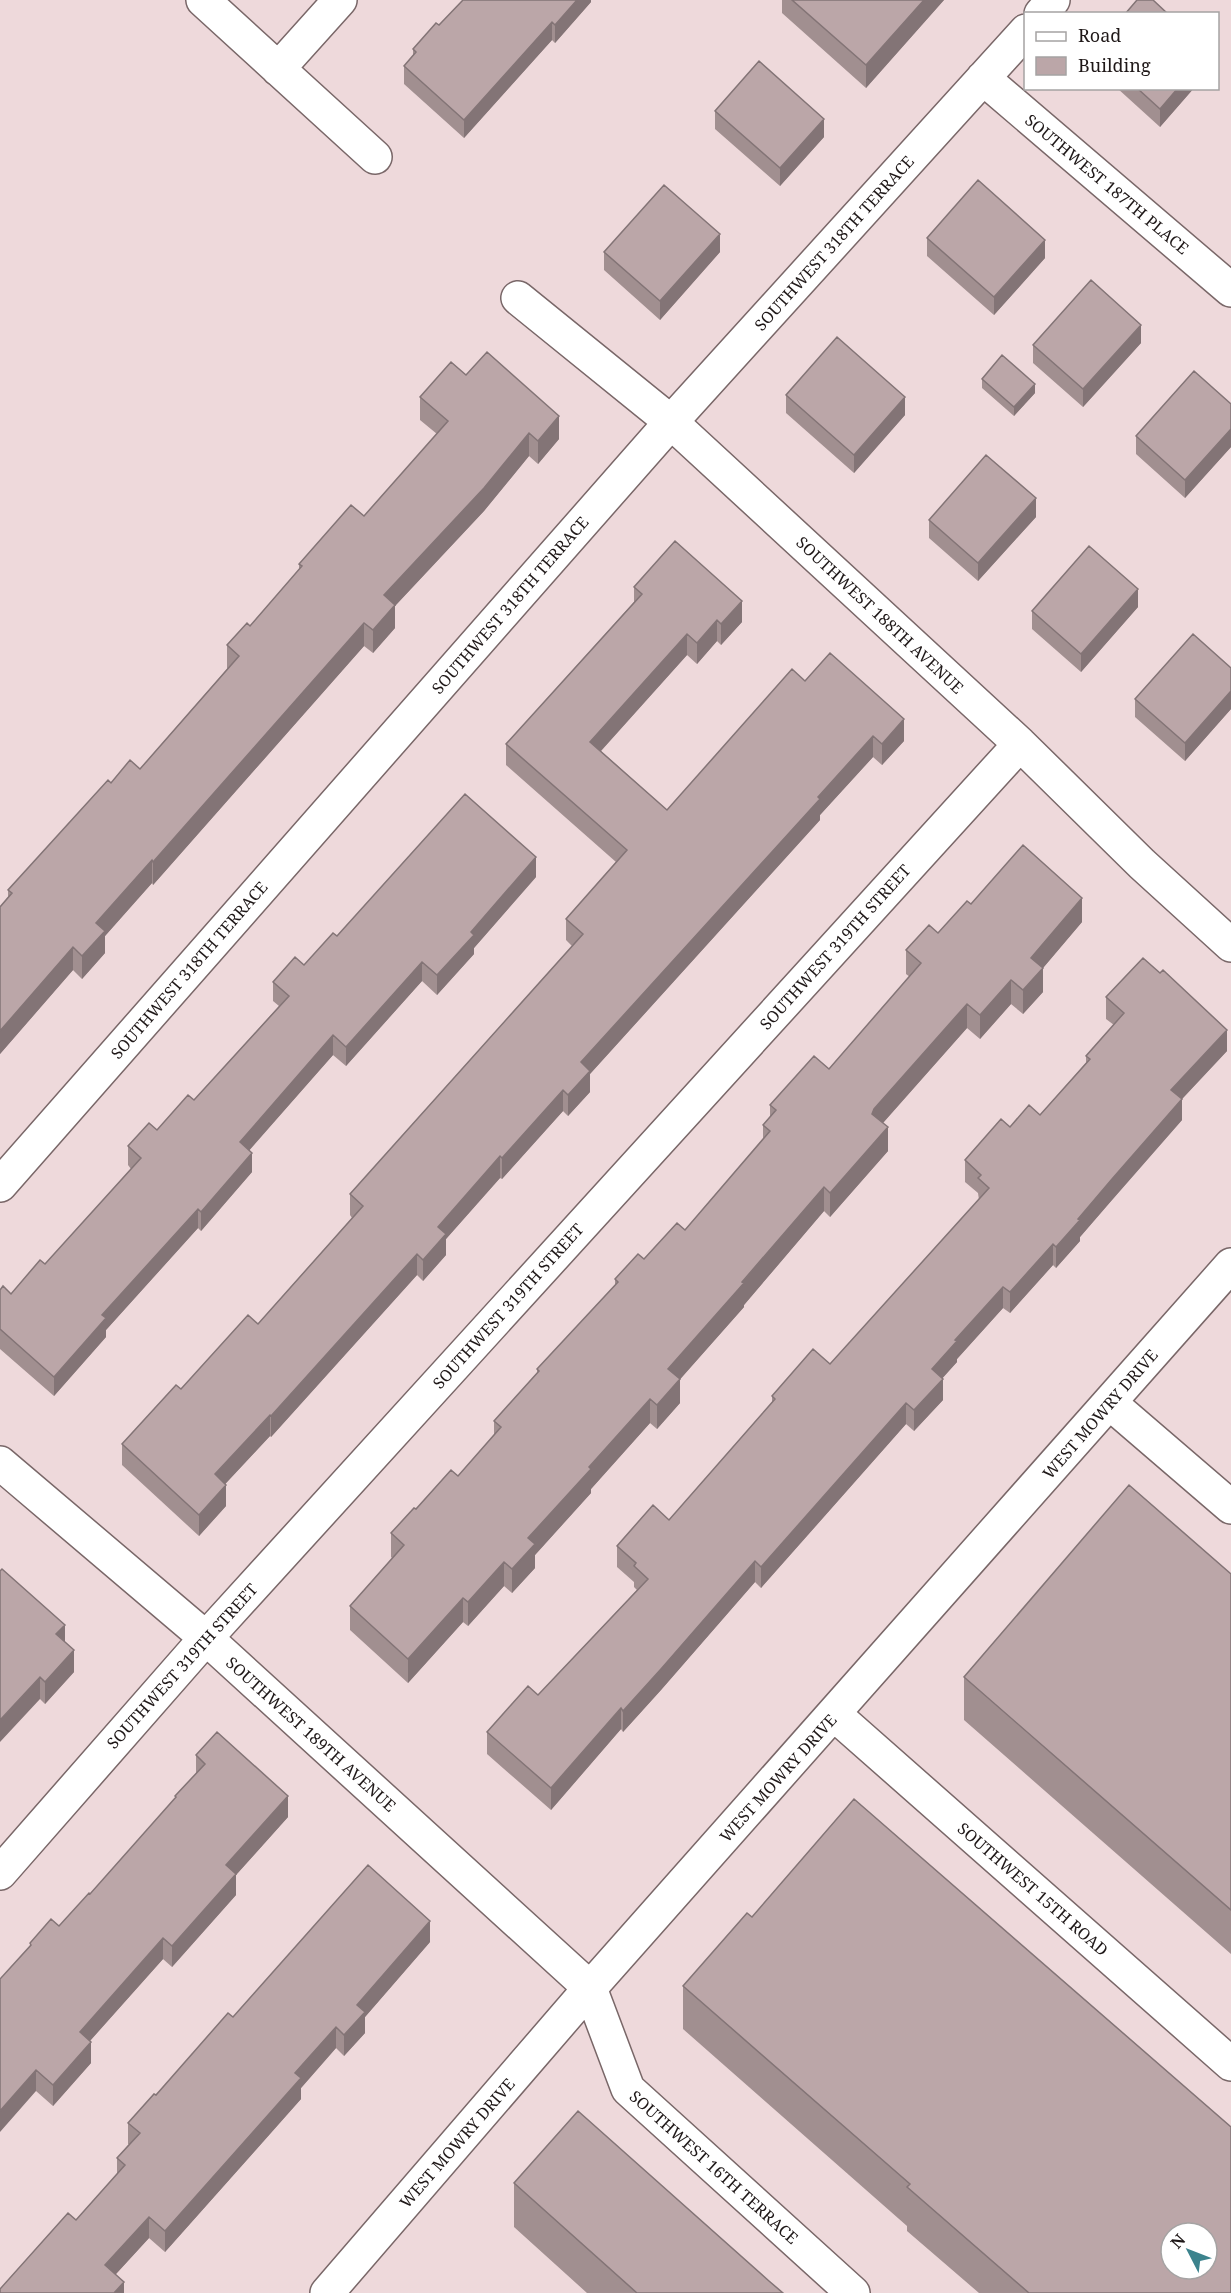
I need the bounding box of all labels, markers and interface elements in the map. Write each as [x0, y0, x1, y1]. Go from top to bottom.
legend [1024, 12, 1219, 90]
text: Road [1078, 23, 1121, 47]
text: Building [1078, 53, 1151, 77]
street label: SOUTHWEST 187TH PLACE [1020, 109, 1194, 259]
street label: SOUTHWEST 318TH TERRACE [749, 151, 919, 335]
street label: SOUTHWEST 318TH TERRACE [427, 511, 593, 698]
street label: SOUTHWEST 188TH AVENUE [791, 531, 969, 699]
street label: SOUTHWEST 319TH STREET [755, 859, 915, 1034]
street label: SOUTHWEST 318TH TERRACE [106, 876, 272, 1063]
street label: SOUTHWEST 319TH STREET [428, 1218, 588, 1393]
street label: WEST MOWRY DRIVE [1037, 1344, 1163, 1484]
street label: SOUTHWEST 319TH STREET [102, 1578, 262, 1753]
street label: SOUTHWEST 189TH AVENUE [221, 1652, 401, 1816]
street label: WEST MOWRY DRIVE [715, 1709, 842, 1847]
street label: SOUTHWEST 15TH ROAD [953, 1817, 1113, 1961]
street label: WEST MOWRY DRIVE [394, 2073, 520, 2213]
street label: SOUTHWEST 16TH TERRACE [625, 2085, 803, 2249]
north arrow [1159, 2221, 1219, 2281]
text: N [1165, 2229, 1191, 2253]

